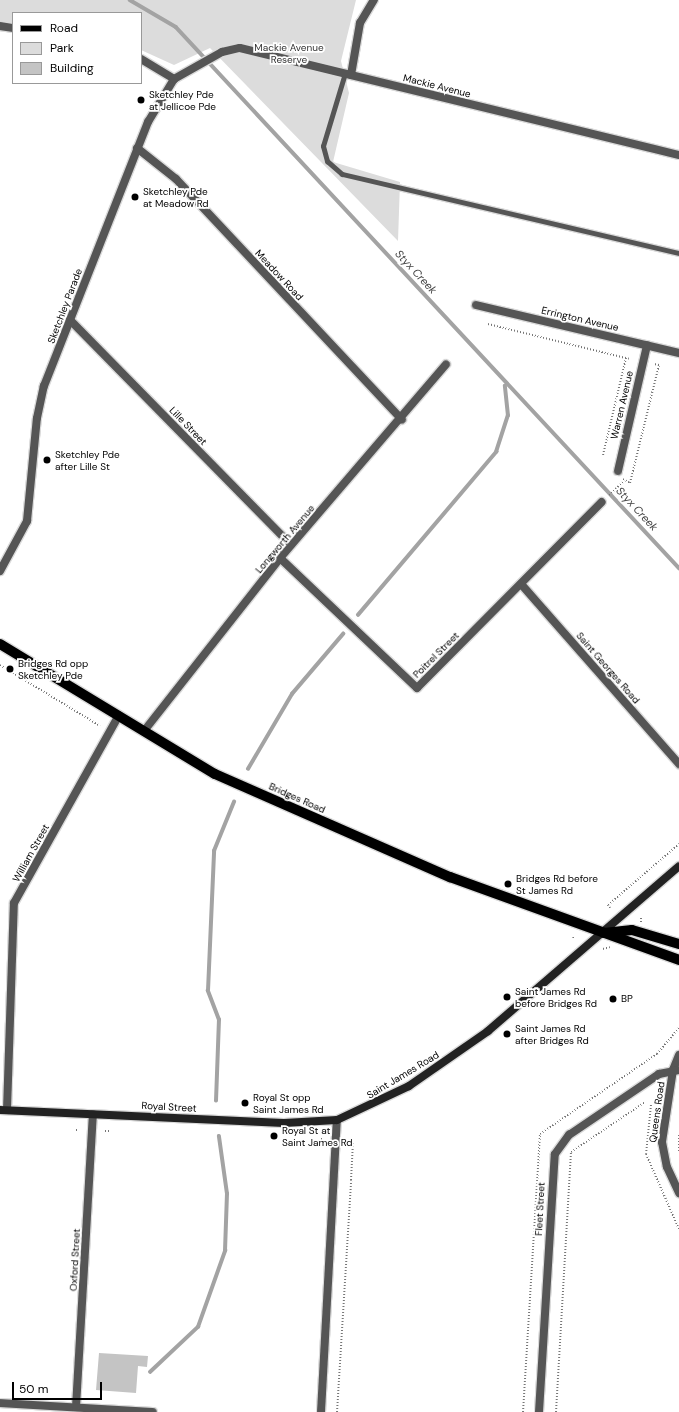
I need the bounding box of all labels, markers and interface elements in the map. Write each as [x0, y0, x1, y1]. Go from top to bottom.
legend [12, 12, 142, 84]
text: Road [50, 20, 78, 36]
text: Park [50, 40, 74, 56]
park label: Mackie Avenue Reserve [254, 41, 324, 64]
text: Building [50, 60, 94, 76]
street label: Mackie Avenue [402, 72, 472, 100]
place label: Sketchley Pde at Jellicoe Pde [149, 88, 216, 112]
marker: Sketchley Pde at Jellicoe Pde [136, 95, 146, 105]
place label: Sketchley Pde at Meadow Rd [143, 185, 209, 208]
marker: Sketchley Pde at Meadow Rd [130, 192, 140, 202]
street label: Meadow Road [252, 247, 306, 303]
water label: Styx Creek [392, 247, 440, 297]
street label: Sketchley Parade [45, 267, 85, 345]
street label: Errington Avenue [540, 304, 620, 334]
street label: Warren Avenue [608, 370, 636, 440]
street label: Lille Street [167, 404, 209, 448]
place label: Sketchley Pde after Lille St [55, 448, 120, 472]
marker: Sketchley Pde after Lille St [42, 455, 52, 465]
water label: Styx Creek [613, 484, 661, 534]
street label: Longworth Avenue [253, 502, 317, 576]
street label: Poitrel Street [410, 629, 462, 681]
street label: Saint Georges Road [574, 630, 642, 706]
place label: Bridges Rd opp Sketchley Pde [18, 657, 88, 680]
marker: Bridges Rd opp Sketchley Pde [5, 664, 15, 674]
street label: Bridges Road [267, 780, 327, 816]
street label: William Street [10, 822, 52, 884]
place label: Bridges Rd before St James Rd [516, 872, 598, 896]
marker: Bridges Rd before St James Rd [503, 879, 513, 889]
place label: Saint James Rd before Bridges Rd [515, 985, 597, 1008]
marker: Saint James Rd before Bridges Rd [502, 992, 512, 1002]
place label: BP [621, 993, 633, 1005]
marker: BP [608, 994, 618, 1004]
place label: Saint James Rd after Bridges Rd [515, 1022, 589, 1046]
marker: Saint James Rd after Bridges Rd [502, 1029, 512, 1039]
street label: Saint James Road [365, 1049, 441, 1101]
street label: Queens Road [647, 1081, 667, 1143]
place label: Royal St opp Saint James Rd [253, 1091, 324, 1114]
marker: Royal St opp Saint James Rd [240, 1098, 250, 1108]
street label: Royal Street [141, 1100, 197, 1114]
place label: Royal St at Saint James Rd [282, 1124, 353, 1148]
marker: Royal St at Saint James Rd [269, 1131, 279, 1141]
street label: Fleet Street [533, 1182, 547, 1236]
street label: Oxford Street [67, 1228, 83, 1292]
scale bar [14, 1374, 104, 1400]
text: 50 m [19, 1381, 48, 1397]

